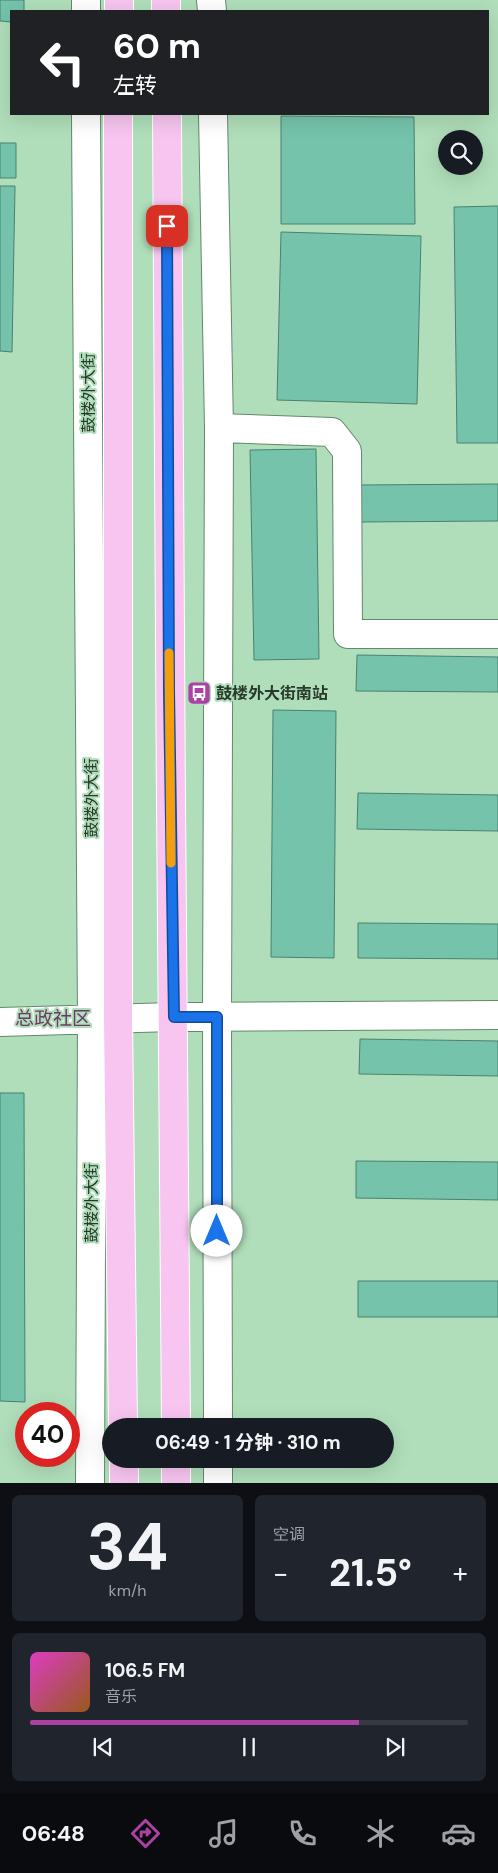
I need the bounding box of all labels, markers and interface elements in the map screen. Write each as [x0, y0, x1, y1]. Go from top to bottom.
text: 60 m [113, 23, 201, 69]
icon: left [30, 30, 95, 95]
text: 左转 [113, 71, 157, 100]
map controls [438, 130, 483, 175]
button: search [438, 130, 483, 175]
pin [146, 205, 188, 247]
icon: arrive [153, 212, 181, 240]
street label: 鼓楼外大街 [78, 353, 99, 433]
bus stop icon: 鼓楼外大街南站 [186, 680, 212, 706]
place label: 鼓楼外大街南站 [216, 683, 328, 704]
street label: 鼓楼外大街 [81, 758, 102, 838]
district label: 总政社区 [15, 1006, 91, 1031]
street label: 鼓楼外大街 [81, 1163, 102, 1243]
position arrow [190, 1204, 242, 1256]
speed limit sign: 40 [15, 1402, 80, 1467]
text: 06:49 · 1 分钟 · 310 m [155, 1430, 341, 1455]
text: 34 [87, 1505, 168, 1589]
text: 空调 [273, 1524, 305, 1545]
text: 21.5° [329, 1548, 412, 1598]
text: − [273, 1555, 288, 1592]
text: + [453, 1555, 468, 1592]
text: km/h [109, 1580, 146, 1601]
text: 106.5 FM [105, 1658, 185, 1683]
text: 音乐 [105, 1686, 137, 1707]
icon: previous [89, 1733, 117, 1761]
icon: pause [235, 1733, 263, 1761]
icon: next [381, 1733, 409, 1761]
icon: directions [128, 1816, 163, 1851]
icon: music [206, 1816, 241, 1851]
icon: phone [285, 1816, 320, 1851]
icon: climate [363, 1816, 398, 1851]
icon: car [441, 1816, 476, 1851]
text: 06:48 [22, 1819, 85, 1848]

